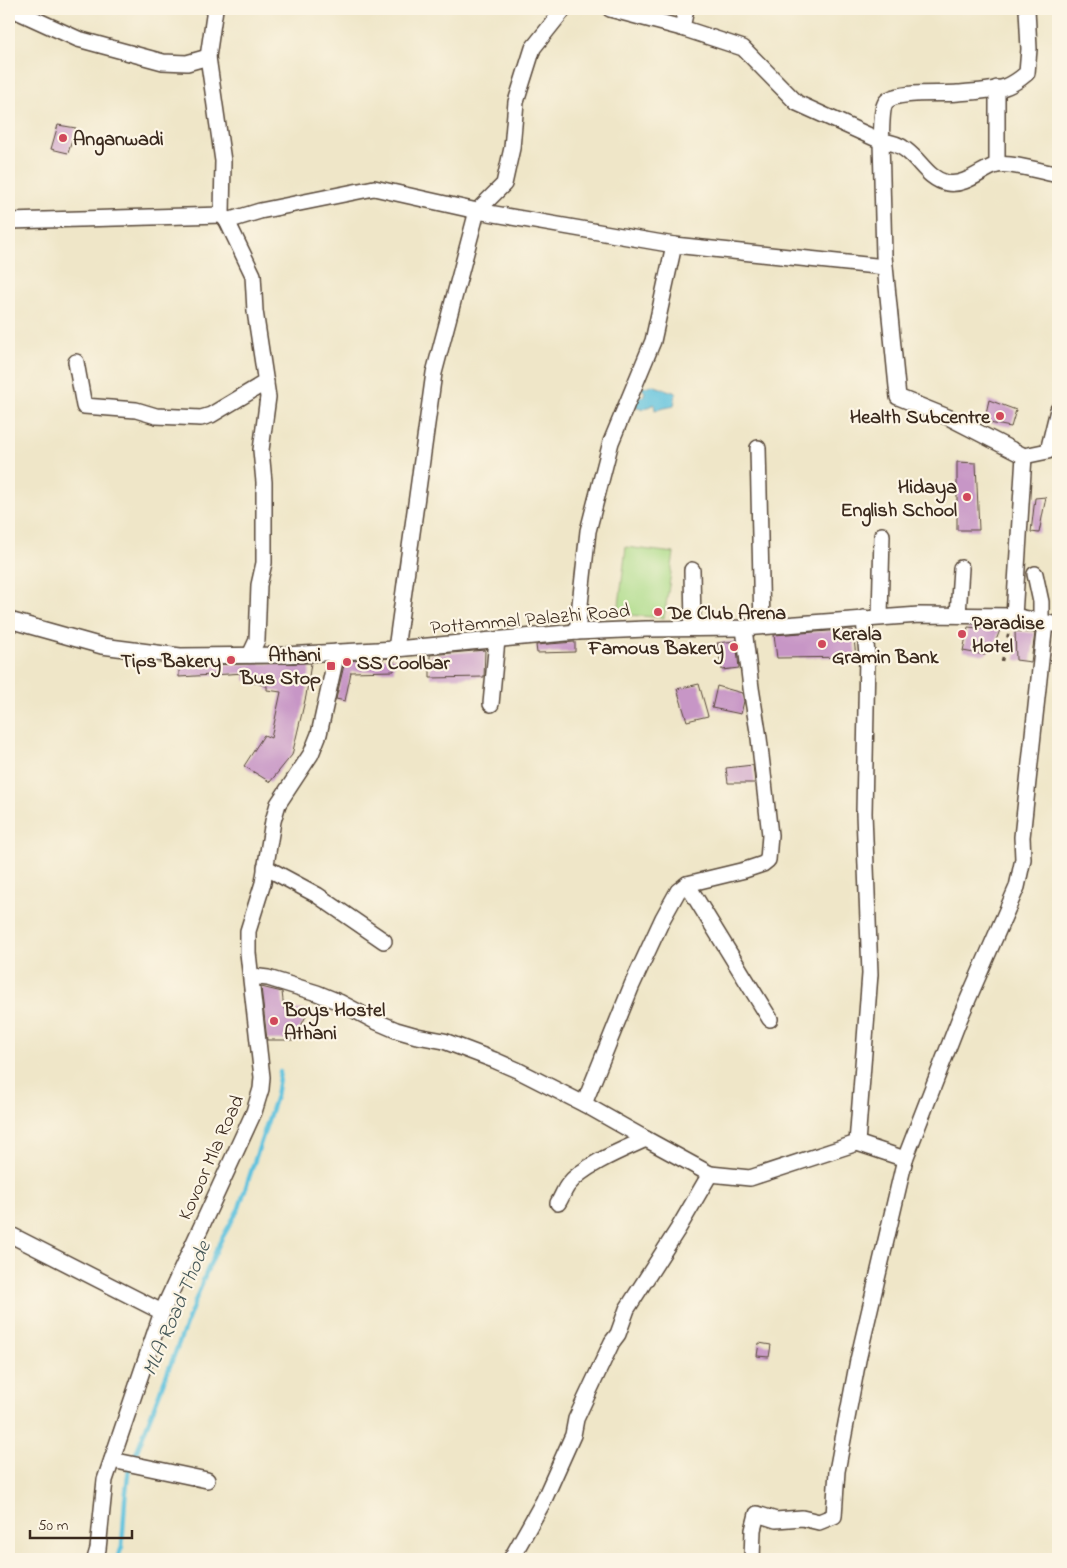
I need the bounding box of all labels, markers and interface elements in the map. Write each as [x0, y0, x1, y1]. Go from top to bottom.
place label: Anganwadi [73, 126, 164, 156]
marker: Anganwadi [57, 132, 69, 144]
place label: Health Subcentre [850, 404, 991, 433]
marker: Health Subcentre [994, 410, 1006, 422]
place label: Hidaya English School [840, 474, 957, 527]
marker: Hidaya English School [961, 491, 973, 503]
street label: Pottammal Palazhi Road [429, 597, 631, 644]
place label: De Club Arena [667, 600, 786, 629]
marker: De Club Arena [652, 606, 664, 618]
place label: Paradise Hotel [972, 610, 1045, 662]
place label: Kerala Gramin Bank [832, 621, 940, 673]
marker: Paradise Hotel [956, 628, 968, 640]
place label: Famous Bakery [587, 635, 724, 665]
marker: Kerala Gramin Bank [816, 638, 828, 650]
marker: Famous Bakery [728, 641, 740, 653]
place label: Athani Bus Stop [239, 642, 321, 694]
place label: Tips Bakery [121, 648, 221, 678]
place label: SS Coolbar [357, 650, 451, 679]
marker: Tips Bakery [225, 654, 237, 666]
marker: SS Coolbar [341, 656, 353, 668]
marker: Athani Bus Stop [325, 660, 337, 672]
place label: Boys Hostel Athani [283, 997, 385, 1049]
marker: Boys Hostel Athani [268, 1015, 280, 1027]
street label: Kovoor Mla Road [172, 1091, 253, 1225]
water label: MLA Road Thode [136, 1235, 220, 1381]
scale bar [30, 1508, 132, 1540]
text: 50 m [38, 1515, 69, 1537]

